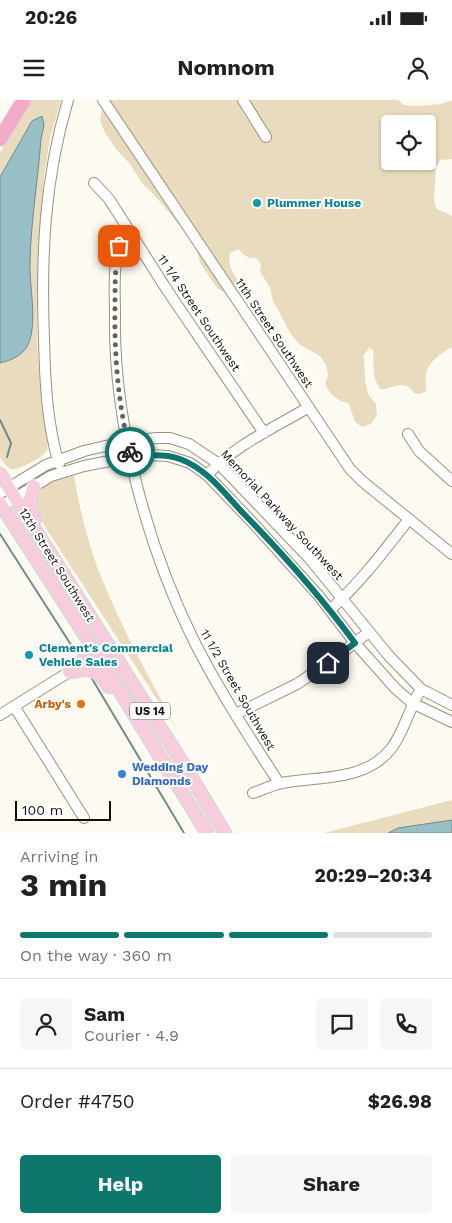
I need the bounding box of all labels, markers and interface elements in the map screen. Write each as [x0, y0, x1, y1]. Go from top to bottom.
text: 20:26 [25, 6, 77, 29]
icon: menu [20, 54, 48, 82]
icon: person [404, 54, 432, 82]
text: Nomnom [177, 55, 275, 80]
map controls [381, 115, 436, 170]
button: locate [381, 115, 436, 170]
place label: Plummer House [267, 196, 361, 210]
marker: Plummer House [251, 197, 263, 209]
pin [98, 225, 140, 267]
icon: bag [105, 232, 133, 260]
street label: 11 1/4 Street Southwest [155, 252, 243, 374]
street label: 11th Street Southwest [232, 276, 316, 390]
courier [105, 427, 155, 477]
icon: bike [116, 438, 144, 466]
street label: Memorial Parkway Southwest [218, 447, 346, 583]
street label: 12th Street Southwest [16, 506, 98, 624]
street label: 11 1/2 Street Southwest [198, 627, 278, 753]
place label: Clement's Commercial Vehicle Sales [39, 641, 173, 669]
pin [307, 642, 349, 684]
marker: Clement's Commercial Vehicle Sales [23, 649, 35, 661]
icon: home [314, 649, 342, 677]
place label: Arby's [34, 697, 72, 711]
marker: Arby's [75, 698, 87, 710]
road number: US 14 [130, 702, 170, 720]
place label: Wedding Day Diamonds [132, 760, 209, 788]
marker: Wedding Day Diamonds [116, 768, 128, 780]
scale bar [15, 798, 111, 821]
text: 100 m [22, 802, 63, 818]
text: Arriving in [20, 847, 98, 866]
text: 20:29–20:34 [315, 864, 432, 887]
text: 3 min [20, 866, 107, 904]
text: On the way · 360 m [20, 946, 172, 965]
button: person [20, 998, 72, 1050]
button: chat [316, 998, 368, 1050]
button: phone [380, 998, 432, 1050]
text: Sam [84, 1003, 125, 1026]
text: Courier · 4.9 [84, 1026, 179, 1045]
text: Order #4750 [20, 1090, 135, 1113]
text: $26.98 [368, 1090, 432, 1113]
button: Help [20, 1155, 221, 1213]
button: Share [231, 1155, 432, 1213]

